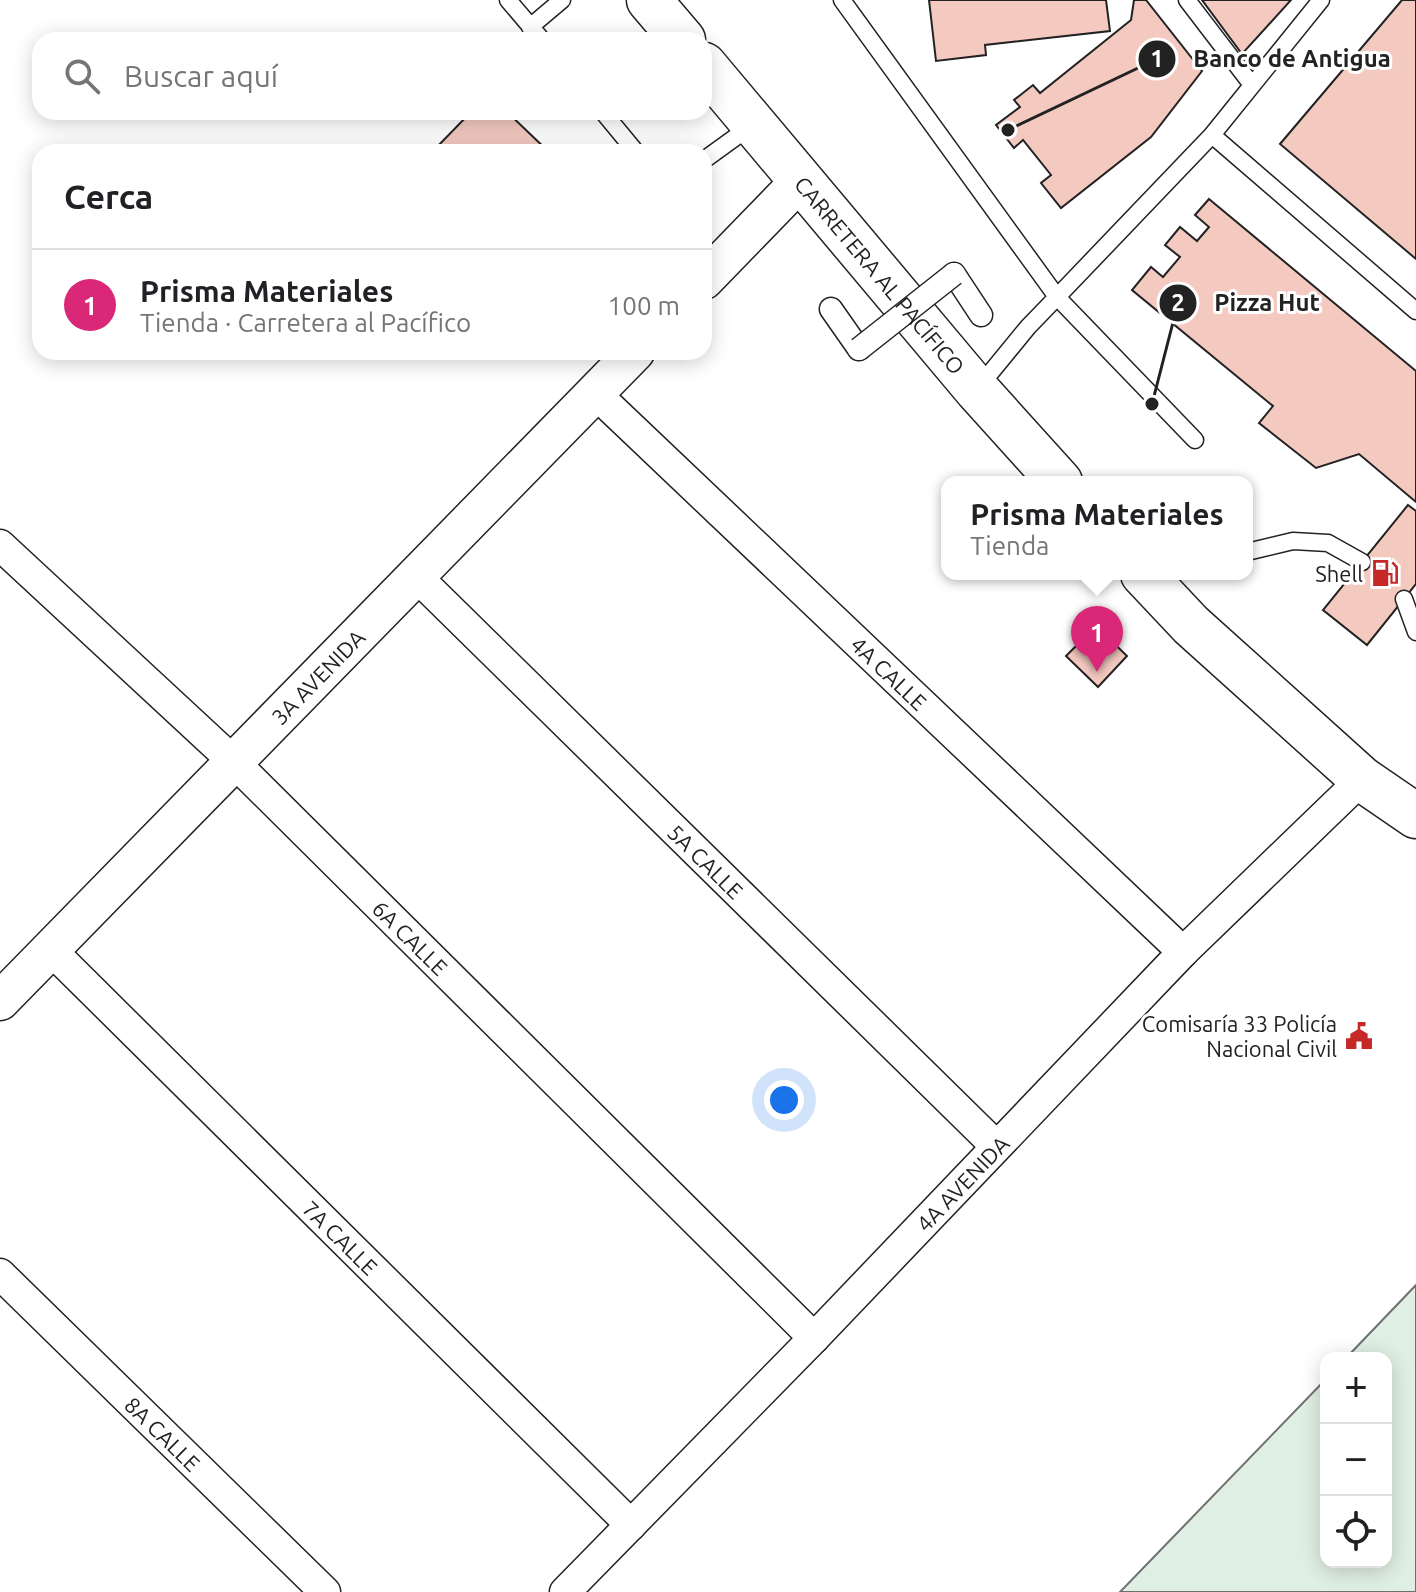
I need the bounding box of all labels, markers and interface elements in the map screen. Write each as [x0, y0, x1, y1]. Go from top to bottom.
search box [32, 32, 712, 120]
callout: Banco de Antigua [1137, 35, 1406, 83]
text: 1 [1150, 45, 1164, 72]
text: Banco de Antigua [1193, 45, 1391, 72]
icon: search [60, 54, 104, 98]
text: Buscar aquí [124, 59, 278, 93]
street label: CARRETERA AL PACÍFICO [790, 171, 970, 379]
text: Cerca [64, 177, 153, 215]
text: Prisma Materiales [140, 274, 393, 308]
callout: Pizza Hut [1158, 279, 1336, 327]
text: 2 [1171, 289, 1185, 316]
text: Pizza Hut [1214, 289, 1320, 316]
text: 1 [83, 291, 97, 320]
text: 100 m [608, 291, 680, 320]
text: Tienda · Carretera al Pacífico [140, 308, 471, 337]
popup [941, 476, 1253, 580]
text: Prisma Materiales [970, 497, 1224, 531]
text: Tienda [970, 531, 1049, 560]
fuel station icon: Shell [1370, 558, 1400, 588]
place label: Shell [1315, 561, 1363, 586]
pin: 1 [1071, 606, 1123, 672]
street label: 3A AVENIDA [266, 624, 370, 729]
street label: 4A CALLE [846, 631, 932, 714]
street label: 5A CALLE [663, 819, 749, 903]
street label: 6A CALLE [368, 895, 453, 980]
place label: Comisaría 33 Policía Nacional Civil [1142, 1011, 1337, 1061]
public building icon: Comisaría 33 Policía Nacional Civil [1344, 1021, 1374, 1051]
your location [764, 1080, 804, 1120]
street label: 4A AVENIDA [911, 1130, 1014, 1236]
street label: 7A CALLE [298, 1195, 383, 1280]
map controls [1320, 1352, 1392, 1568]
button: + [1320, 1352, 1392, 1424]
street label: 8A CALLE [120, 1391, 206, 1476]
button: − [1320, 1424, 1392, 1496]
button: locate [1320, 1496, 1392, 1568]

